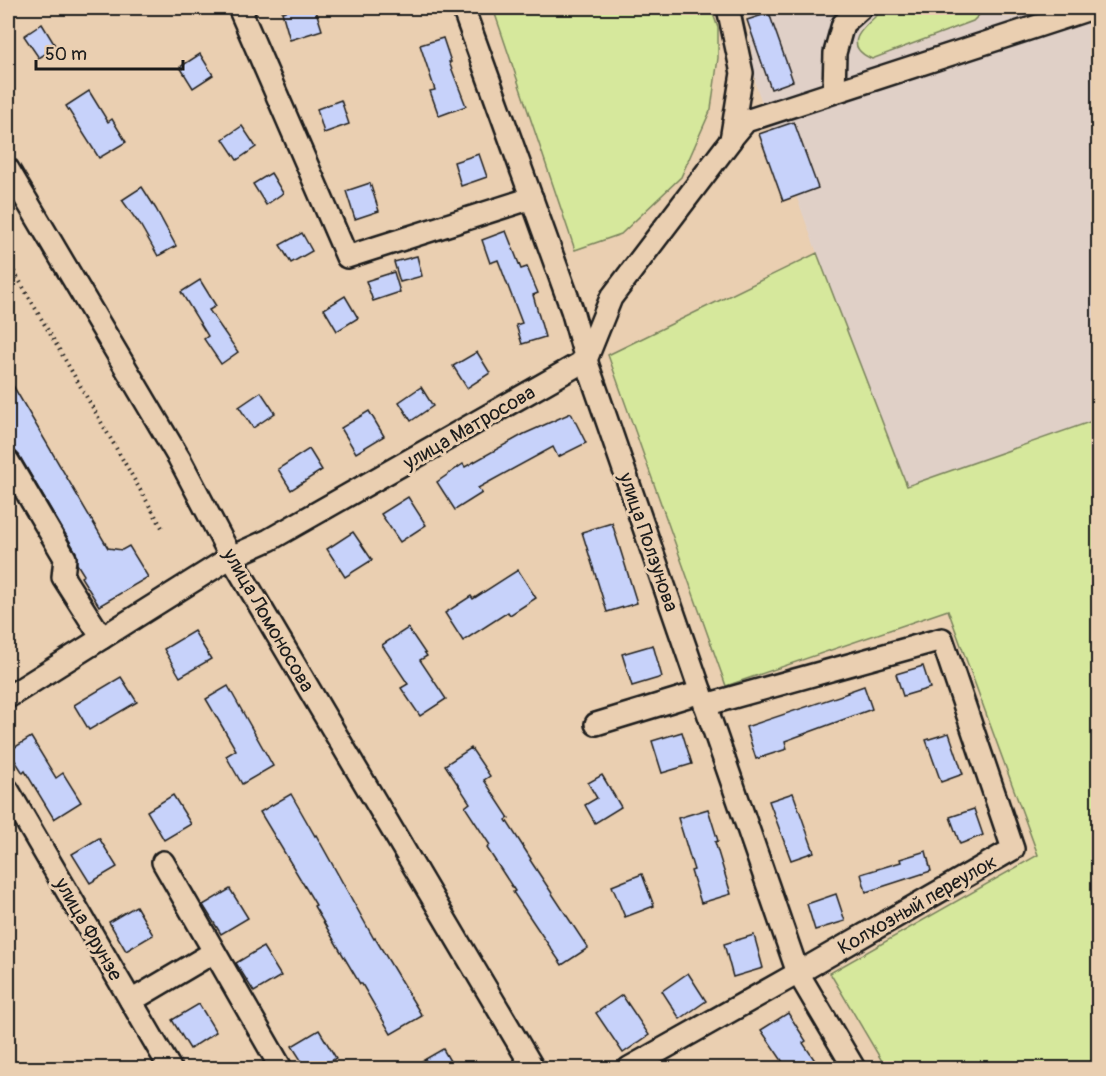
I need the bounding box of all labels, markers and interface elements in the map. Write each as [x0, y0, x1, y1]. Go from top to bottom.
scale bar [36, 33, 183, 71]
text: 50 m [45, 43, 87, 66]
street label: улица Матросова [398, 380, 540, 476]
street label: улица Ползунова [613, 468, 684, 615]
street label: улица Ломоносова [217, 543, 320, 696]
street label: Колхозный переулок [833, 849, 1001, 960]
street label: улица Фрунзе [48, 872, 128, 985]

